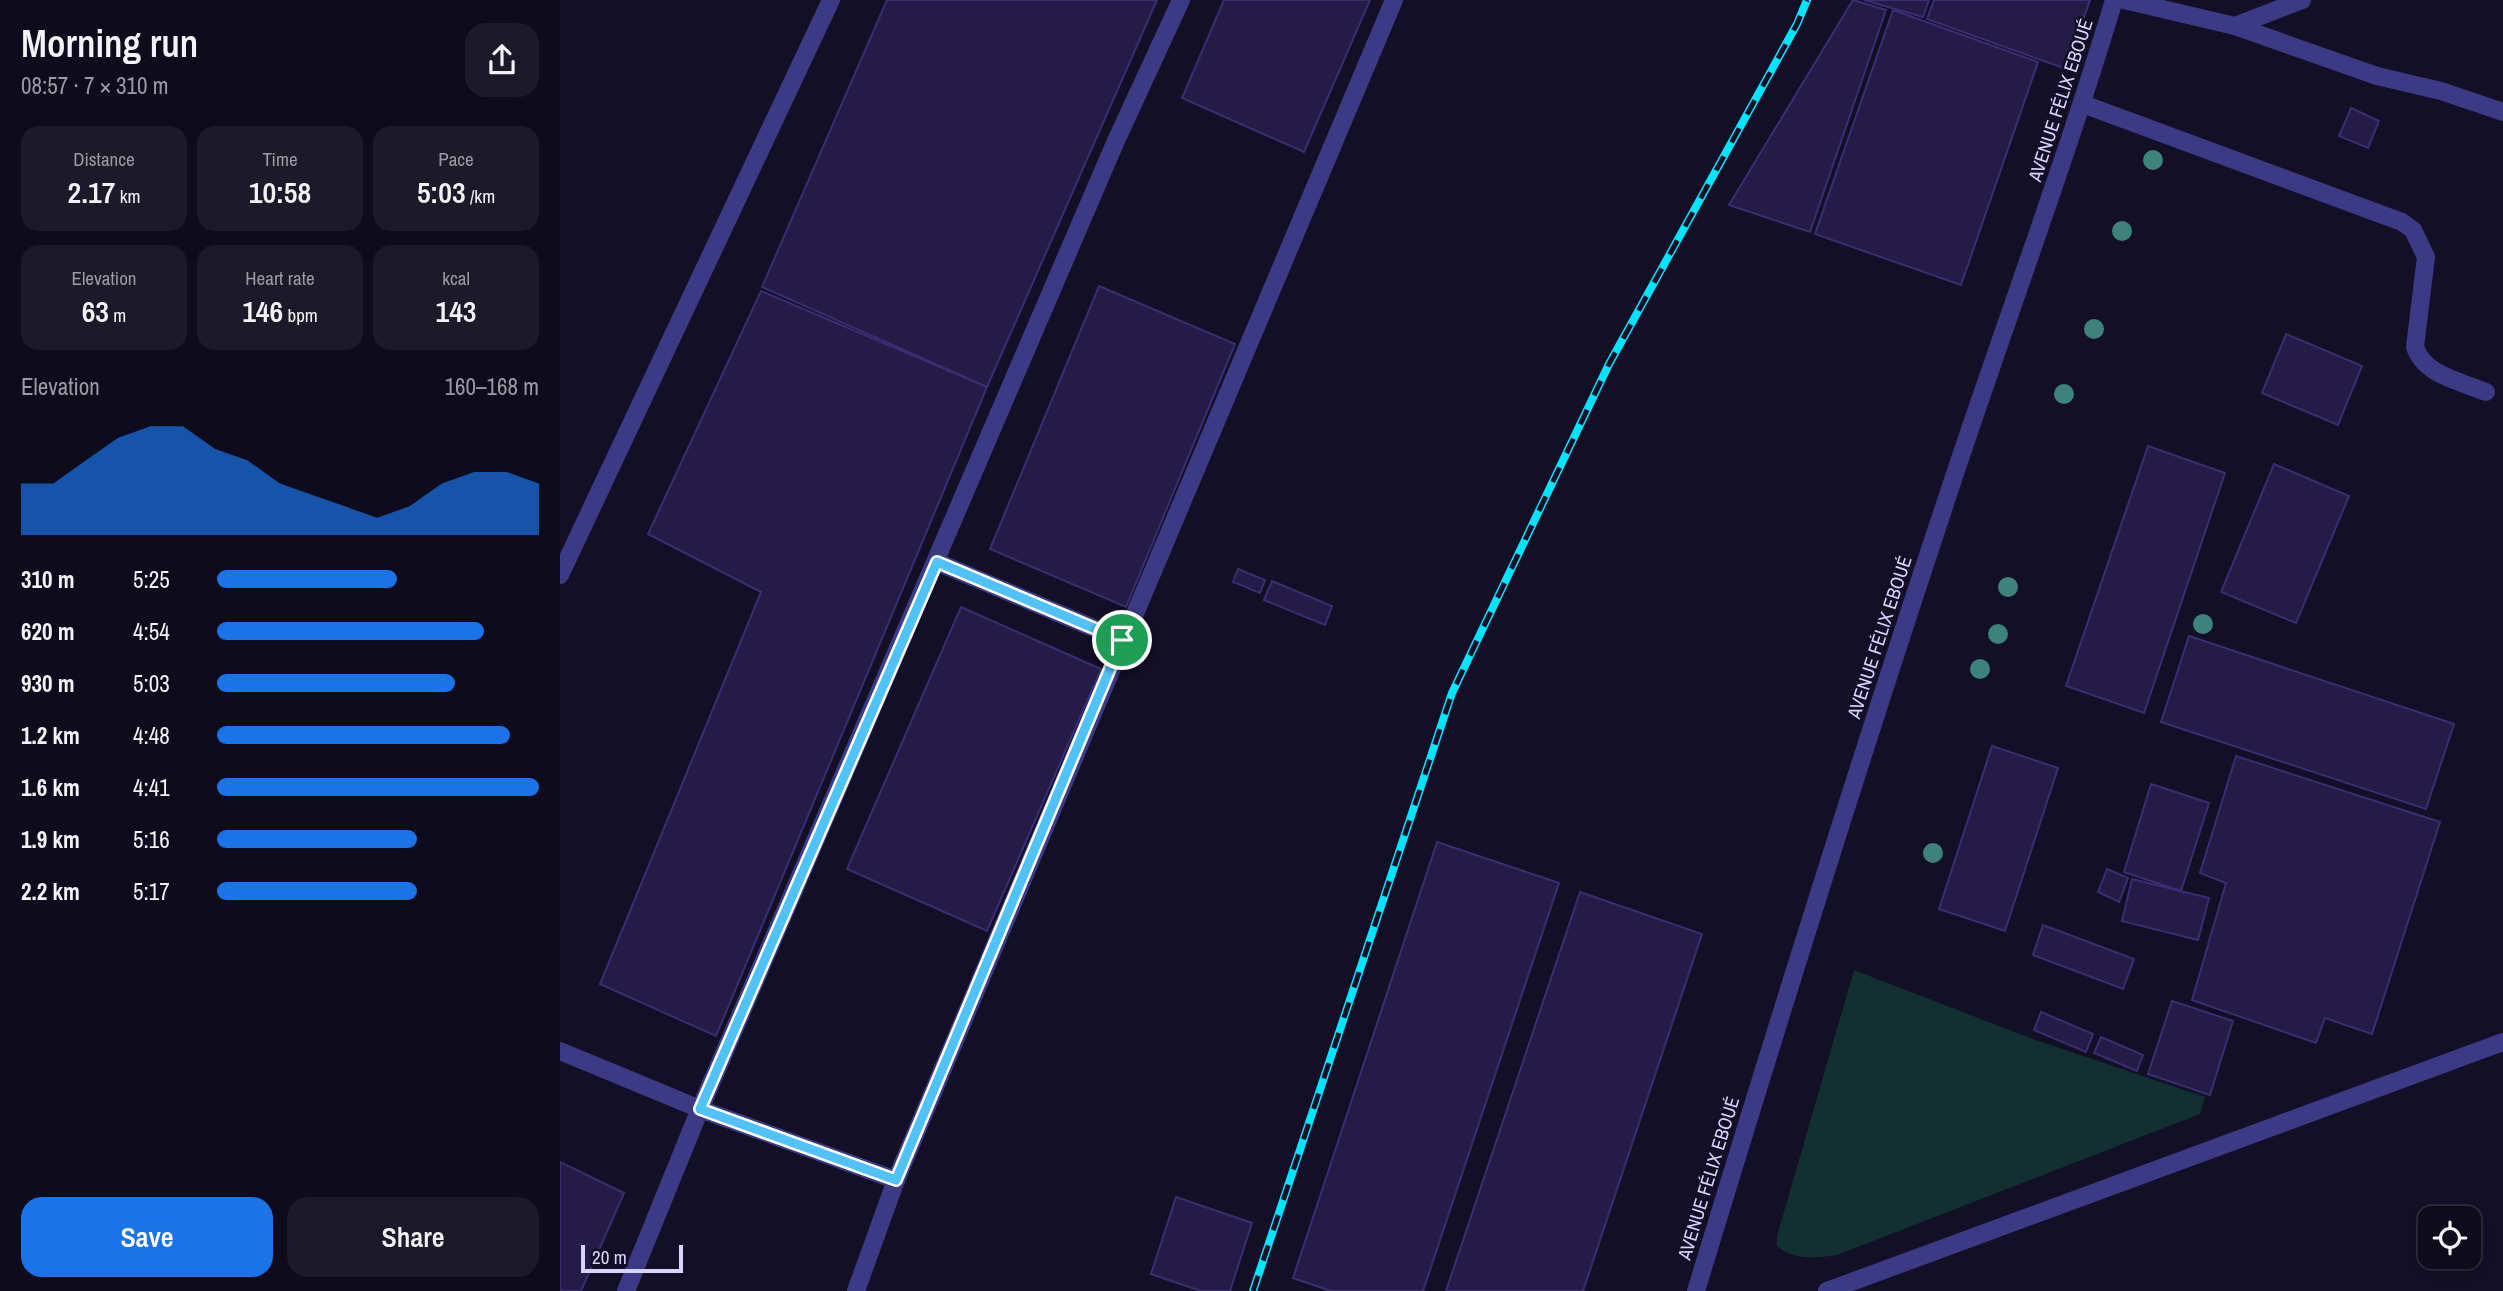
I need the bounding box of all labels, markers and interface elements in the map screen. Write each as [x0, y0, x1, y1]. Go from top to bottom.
street label: AVENUE FÉLIX EBOUÉ [2021, 15, 2099, 186]
text: Morning run [21, 18, 198, 69]
button: share [465, 23, 539, 97]
text: 08:57 · 7 × 310 m [21, 70, 168, 101]
text: Distance [73, 146, 135, 172]
text: Time [262, 146, 298, 172]
text: Pace [438, 146, 474, 172]
text: 2.17 [68, 172, 115, 212]
text: 10:58 [249, 172, 311, 212]
text: 5:03 [417, 172, 466, 212]
text: km [115, 183, 141, 209]
text: /km [466, 183, 495, 209]
text: Elevation [72, 265, 136, 291]
text: Heart rate [245, 265, 315, 291]
text: kcal [442, 265, 470, 291]
text: 63 [82, 291, 109, 331]
text: 146 [242, 291, 283, 331]
text: 143 [435, 291, 477, 331]
text: m [109, 302, 126, 328]
text: bpm [283, 302, 318, 328]
text: Elevation [21, 371, 100, 402]
text: 160–168 m [445, 371, 539, 402]
street label: AVENUE FÉLIX EBOUÉ [1840, 552, 1918, 723]
text: 310 m [21, 564, 74, 595]
text: 5:25 [133, 564, 170, 595]
pin [1092, 610, 1152, 670]
text: 620 m [21, 616, 74, 647]
text: 4:54 [133, 616, 170, 647]
icon: arrive [1103, 621, 1141, 659]
text: 930 m [21, 668, 74, 699]
text: 5:03 [133, 668, 170, 699]
text: 1.2 km [21, 720, 80, 751]
text: 4:48 [133, 720, 170, 751]
text: 1.6 km [21, 772, 80, 803]
text: 4:41 [133, 772, 170, 803]
text: 1.9 km [21, 824, 80, 855]
text: 5:16 [133, 824, 170, 855]
text: 2.2 km [21, 876, 80, 907]
text: 5:17 [133, 876, 170, 907]
street label: AVENUE FÉLIX EBOUÉ [1671, 1093, 1745, 1264]
button: Save [21, 1197, 273, 1277]
button: Share [287, 1197, 539, 1277]
map controls [2418, 1206, 2481, 1269]
button: locate [2418, 1206, 2481, 1269]
scale bar [581, 1242, 682, 1274]
text: 20 m [592, 1244, 627, 1270]

